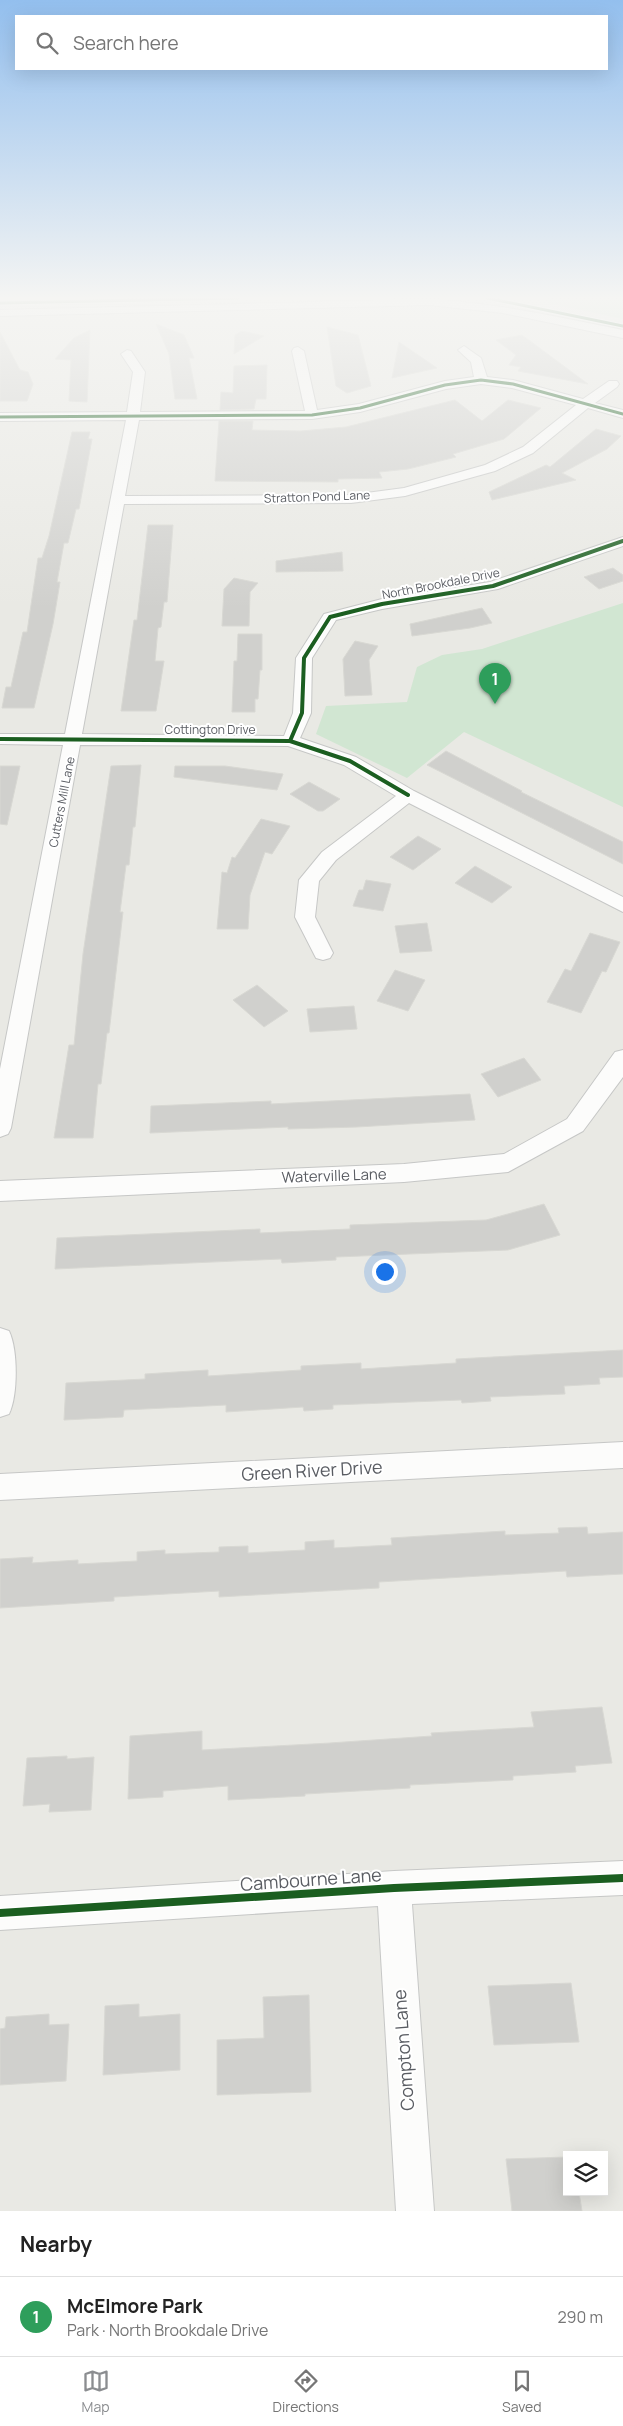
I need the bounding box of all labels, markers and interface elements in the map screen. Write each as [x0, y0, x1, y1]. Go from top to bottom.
search box [15, 15, 608, 70]
icon: search [33, 29, 61, 57]
text: Search here [73, 30, 179, 56]
street label: Stratton Pond Lane [264, 486, 370, 507]
street label: North Brookdale Drive [381, 564, 501, 603]
pin: 1 [479, 663, 511, 704]
street label: Cottington Drive [165, 721, 255, 738]
street label: Cutters Mill Lane [44, 755, 79, 849]
street label: Waterville Lane [281, 1163, 387, 1188]
your location [372, 1259, 398, 1285]
street label: Green River Drive [241, 1454, 383, 1486]
street label: Cambourne Lane [239, 1862, 382, 1896]
street label: Compton Lane [387, 1989, 419, 2112]
map controls [563, 2151, 608, 2196]
button: layers [563, 2151, 608, 2196]
text: Nearby [20, 2230, 92, 2258]
text: McElmore Park [67, 2293, 203, 2319]
text: 1 [32, 2306, 40, 2328]
text: 290 m [557, 2306, 603, 2328]
text: Park · North Brookdale Drive [67, 2319, 268, 2341]
tab: Map [82, 2367, 110, 2416]
tab: Directions [273, 2367, 339, 2416]
tab: Saved [502, 2367, 541, 2416]

